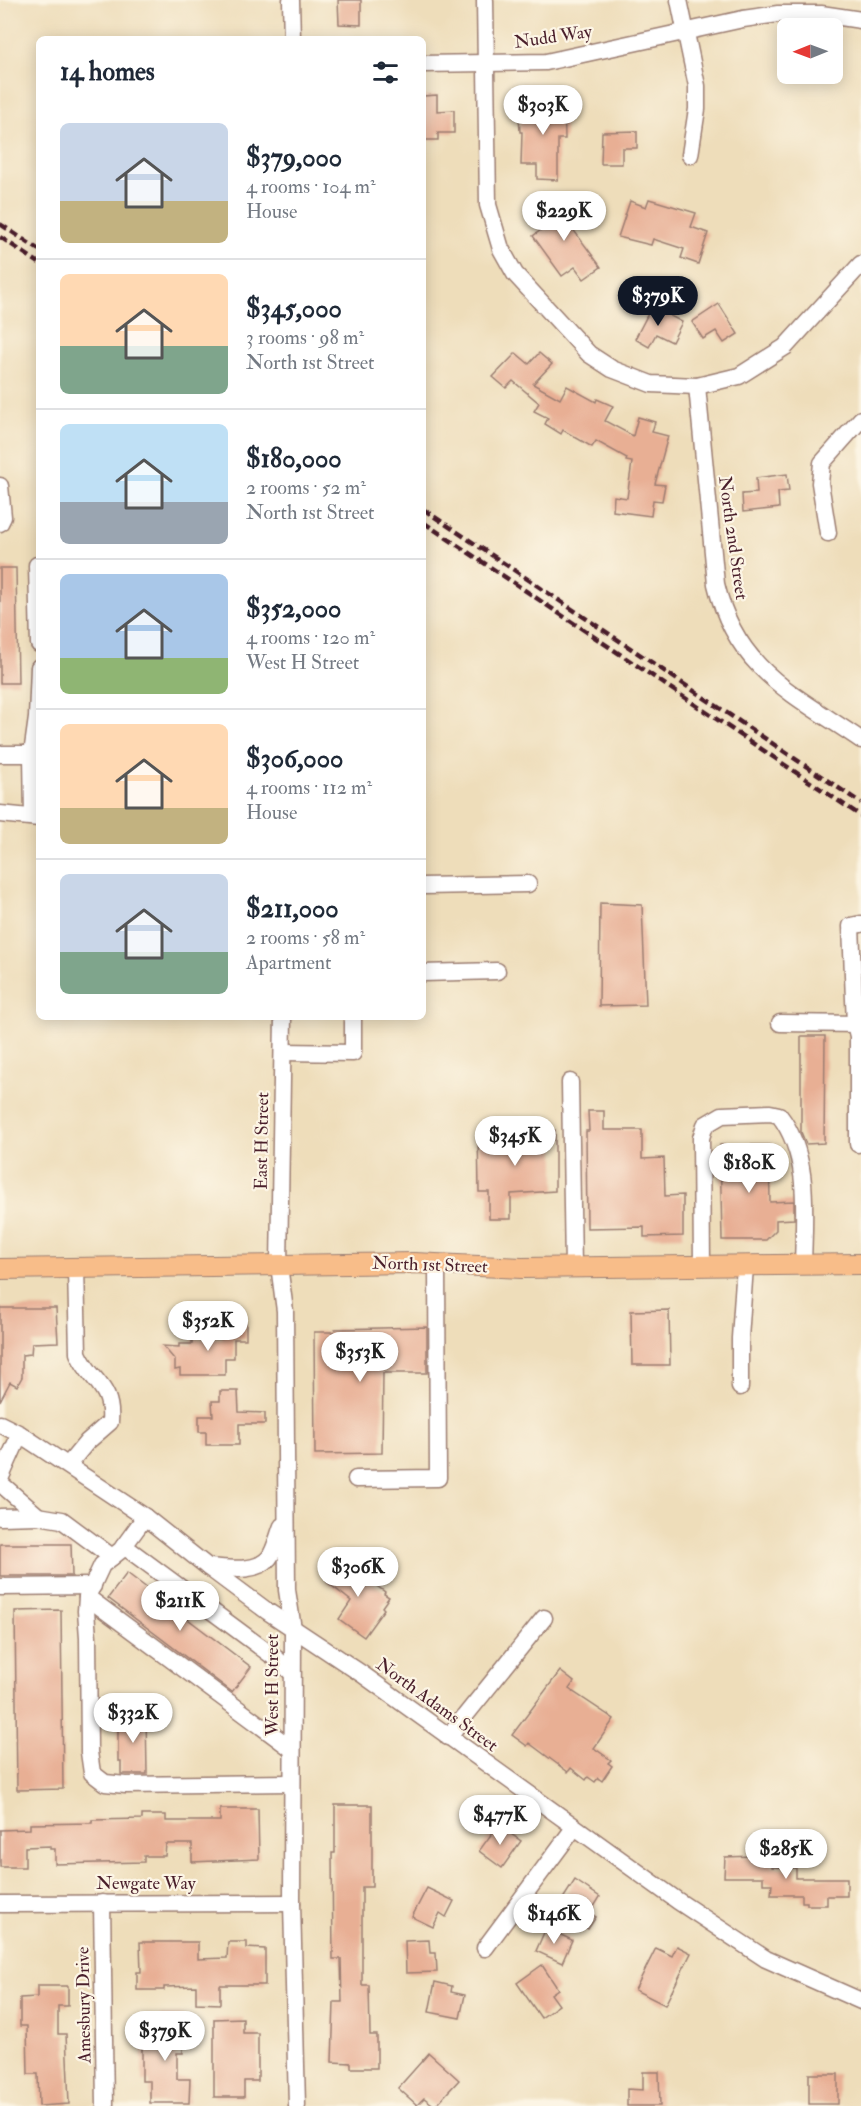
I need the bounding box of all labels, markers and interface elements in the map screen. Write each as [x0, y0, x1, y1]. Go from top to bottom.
north arrow [777, 18, 843, 84]
map controls [777, 18, 843, 84]
street label: Nudd Way [513, 20, 594, 54]
text: 14 homes [60, 56, 155, 88]
icon: filters [369, 56, 402, 89]
pin: $303K [501, 85, 585, 136]
text: $303K [518, 92, 568, 117]
text: $379,000 [246, 142, 342, 174]
icon: home [108, 147, 180, 219]
text: 4 rooms · 104 m² [246, 174, 376, 199]
pin: $229K [522, 191, 606, 242]
text: $229K [536, 198, 592, 223]
text: House [246, 199, 297, 224]
pin: $379K [616, 276, 700, 327]
text: $379K [632, 283, 684, 308]
text: $345,000 [246, 293, 342, 325]
icon: home [108, 298, 180, 370]
text: 3 rooms · 98 m² [246, 325, 364, 350]
text: North 1st Street [246, 350, 375, 375]
text: $180,000 [246, 443, 342, 475]
icon: home [108, 448, 180, 520]
text: 2 rooms · 52 m² [246, 475, 366, 500]
street label: North 2nd Street [713, 475, 753, 601]
text: North 1st Street [246, 500, 375, 525]
text: $352,000 [246, 593, 341, 625]
icon: home [108, 598, 180, 670]
text: 4 rooms · 120 m² [246, 625, 375, 650]
text: West H Street [246, 650, 359, 675]
text: $306,000 [246, 743, 343, 775]
icon: home [108, 748, 180, 820]
text: 4 rooms · 112 m² [246, 775, 372, 800]
text: House [246, 800, 297, 825]
text: $211,000 [246, 893, 339, 925]
icon: home [108, 898, 180, 970]
text: 2 rooms · 58 m² [246, 925, 365, 950]
text: Apartment [246, 950, 331, 975]
street label: East H Street [250, 1092, 274, 1190]
pin: $345K [473, 1116, 557, 1167]
text: $345K [489, 1123, 541, 1148]
pin: $180K [707, 1143, 791, 1194]
text: $180K [723, 1150, 775, 1175]
street label: North 1st Street [372, 1251, 488, 1279]
pin: $352K [166, 1301, 250, 1352]
text: $352K [182, 1308, 234, 1333]
pin: $353K [318, 1332, 402, 1383]
text: $353K [335, 1339, 385, 1364]
pin: $306K [316, 1547, 400, 1598]
text: $306K [331, 1554, 385, 1579]
pin: $211K [138, 1581, 222, 1632]
text: $211K [155, 1588, 205, 1613]
street label: West H Street [261, 1634, 284, 1737]
street label: North Adams Street [372, 1653, 503, 1757]
pin: $332K [91, 1693, 175, 1744]
text: $332K [108, 1700, 158, 1725]
pin: $477K [458, 1795, 542, 1846]
text: $477K [473, 1802, 527, 1827]
pin: $285K [744, 1829, 828, 1880]
text: $285K [759, 1836, 813, 1861]
street label: Newgate Way [96, 1872, 197, 1895]
pin: $146K [512, 1894, 596, 1945]
text: $146K [527, 1901, 581, 1926]
street label: Amesbury Drive [71, 1946, 97, 2065]
pin: $379K [123, 2011, 207, 2062]
text: $379K [139, 2018, 191, 2043]

